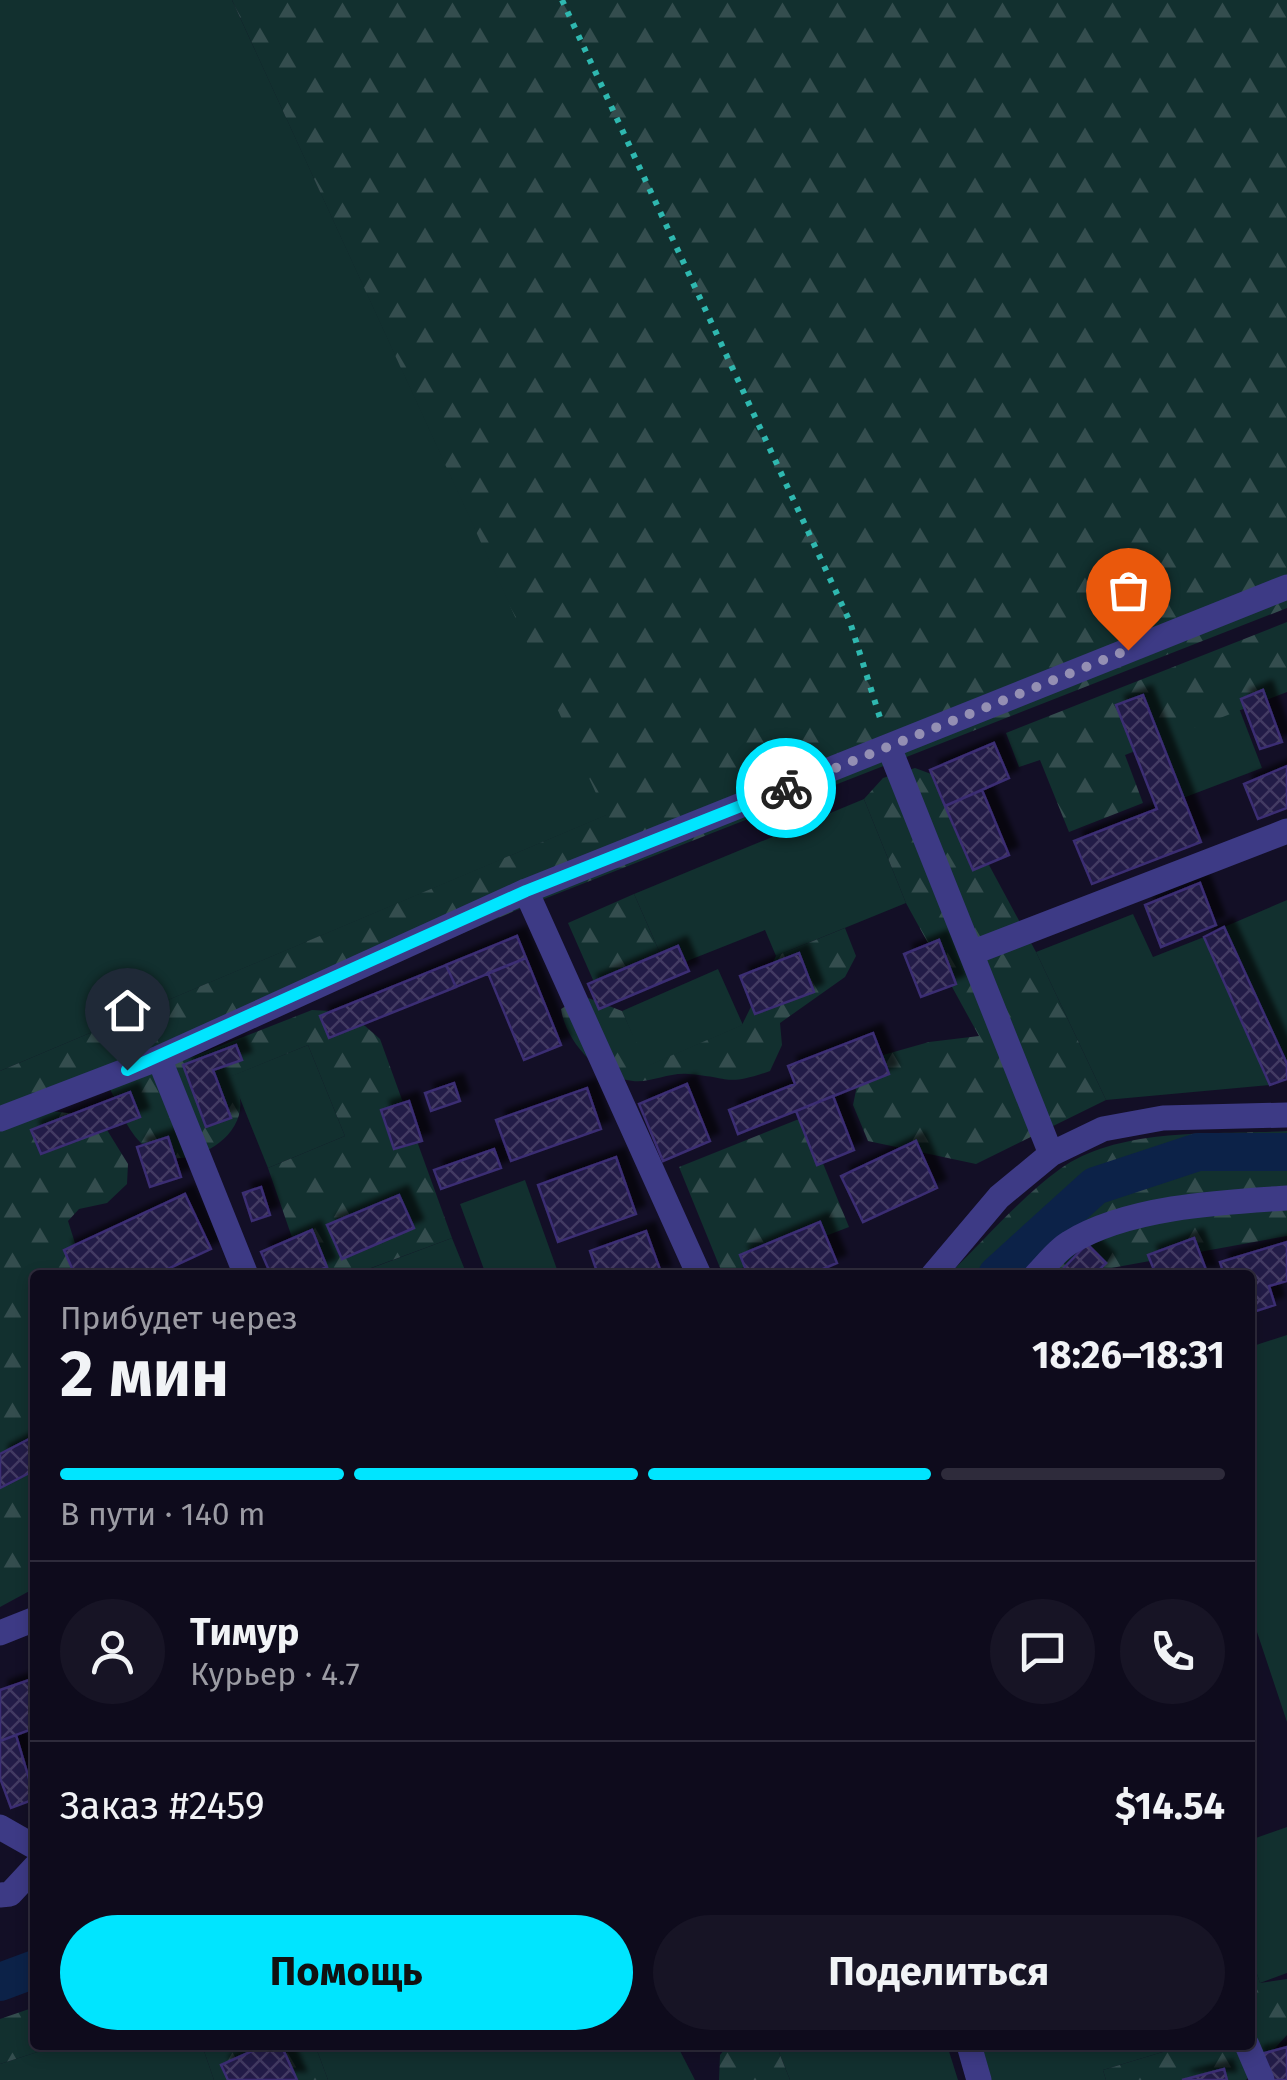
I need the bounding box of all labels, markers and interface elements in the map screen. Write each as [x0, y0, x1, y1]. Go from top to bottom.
pin [1086, 548, 1171, 651]
icon: bag [1101, 563, 1156, 618]
courier [736, 738, 836, 838]
icon: bike [759, 761, 814, 816]
pin [85, 968, 170, 1071]
icon: home [100, 983, 155, 1038]
text: Прибудет через [60, 1299, 298, 1337]
text: 18:26–18:31 [1032, 1332, 1225, 1378]
text: 2 мин [60, 1335, 229, 1413]
text: В пути · 140 m [60, 1495, 265, 1533]
button: person [60, 1599, 165, 1704]
button: chat [990, 1599, 1095, 1704]
button: phone [1120, 1599, 1225, 1704]
text: Тимур [190, 1609, 299, 1655]
text: Курьер · 4.7 [190, 1655, 360, 1693]
text: Заказ #2459 [60, 1783, 265, 1829]
text: $14.54 [1115, 1783, 1225, 1829]
button: Помощь [60, 1915, 633, 2030]
button: Поделиться [653, 1915, 1225, 2030]

